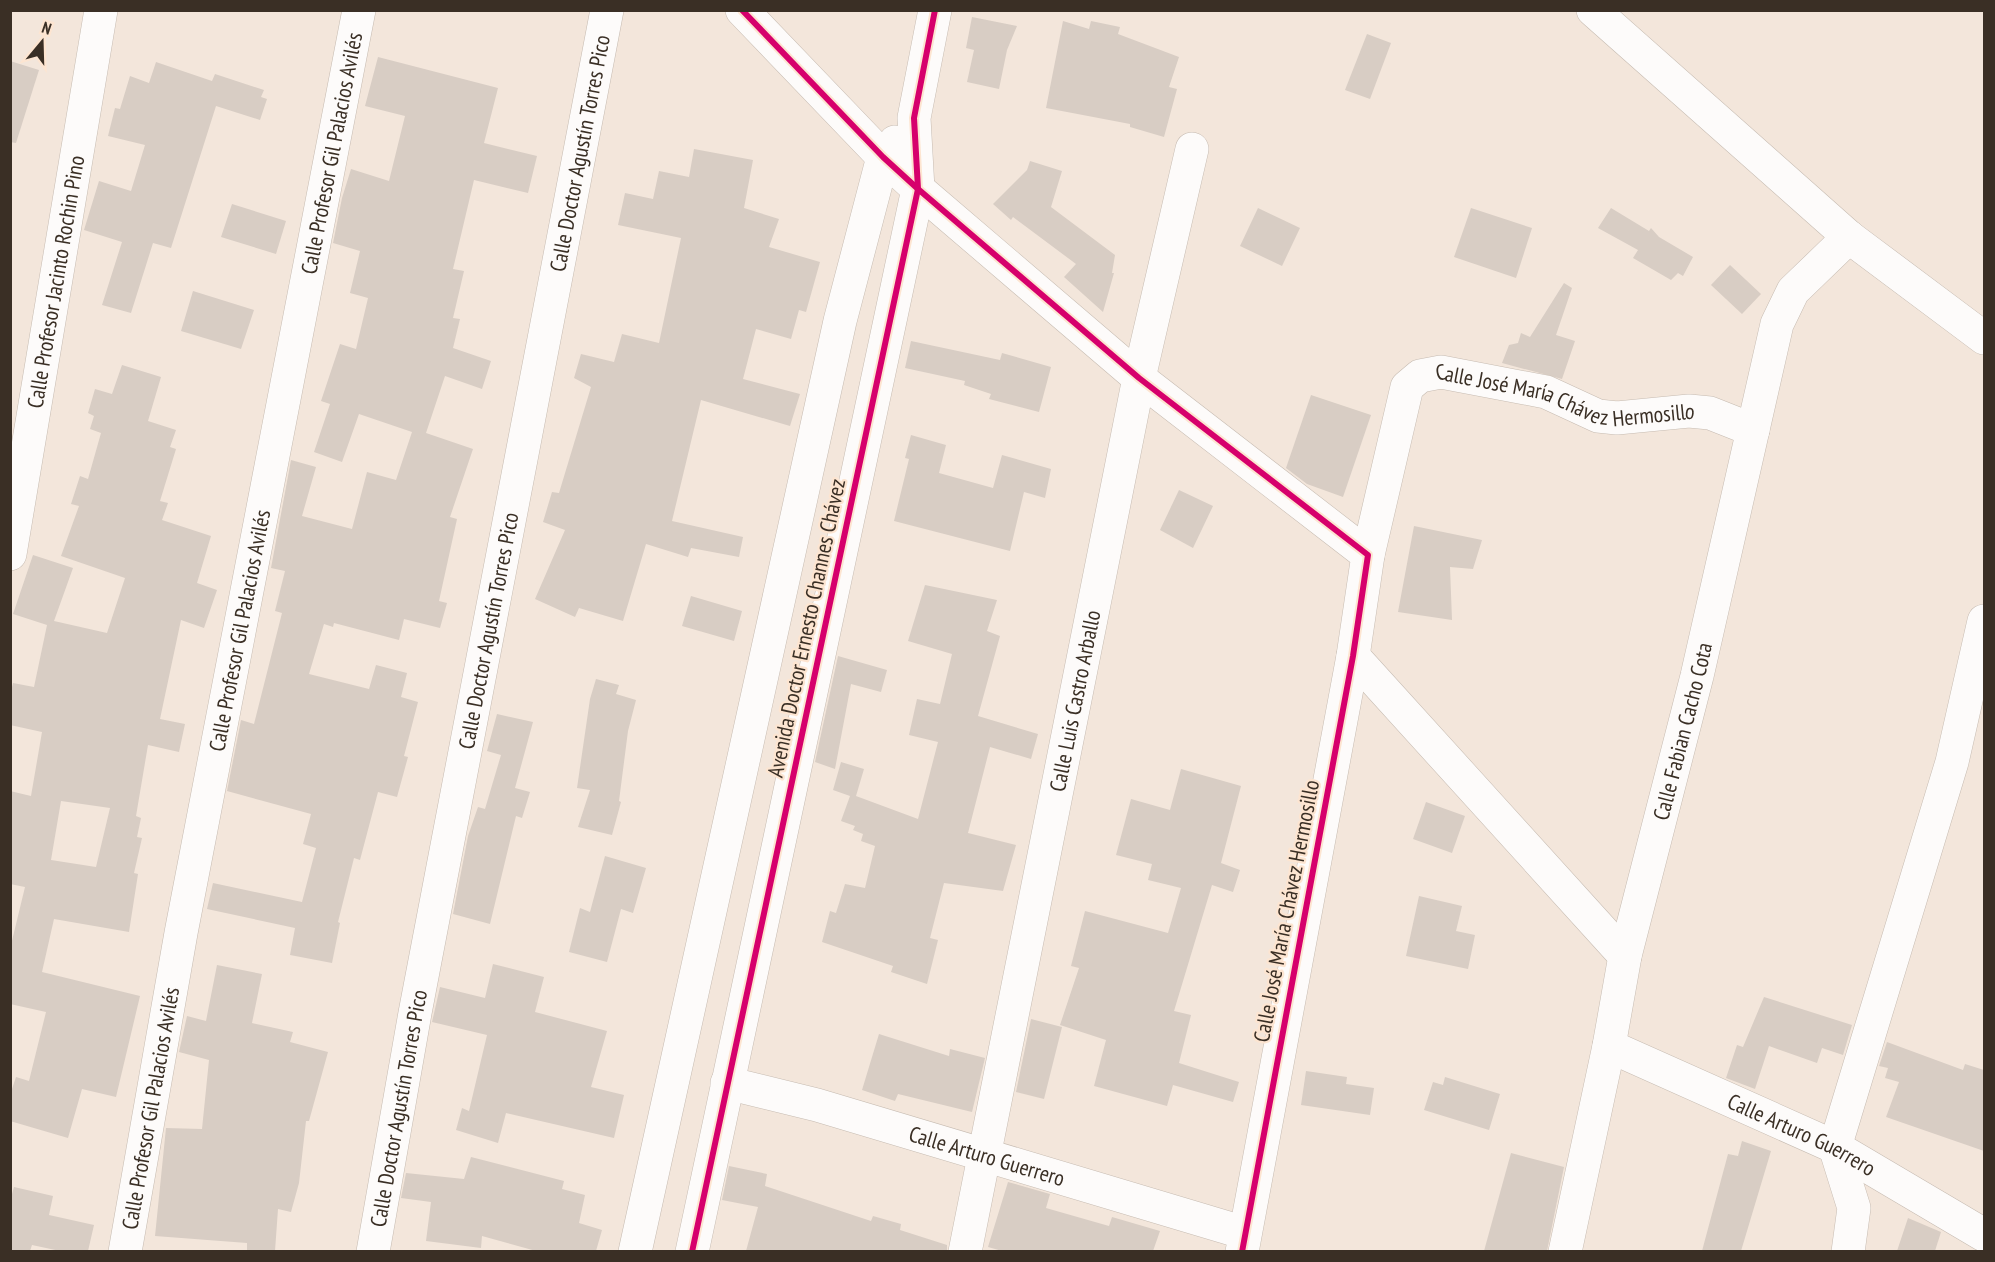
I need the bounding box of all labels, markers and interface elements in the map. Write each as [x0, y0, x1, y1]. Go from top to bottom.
north arrow [12, 12, 72, 72]
text: N [40, 17, 54, 39]
street label: Calle Profesor Gil Palacios Avilés [294, 30, 368, 276]
street label: Calle Doctor Agustín Torres Pico [543, 33, 616, 274]
street label: Calle Profesor Jacinto Rochin Pino [21, 153, 90, 410]
street label: Calle José María Chávez Hermosillo [1433, 357, 1696, 432]
street label: Avenida Doctor Ernesto Channes Chávez [761, 476, 851, 780]
street label: Calle Profesor Gil Palacios Avilés [202, 507, 276, 754]
street label: Calle Doctor Agustín Torres Pico [452, 510, 525, 751]
street label: Calle Luis Castro Arballo [1043, 608, 1106, 794]
street label: Calle Fabian Cacho Cota [1647, 640, 1718, 823]
street label: Calle José María Chávez Hermosillo [1247, 778, 1325, 1044]
street label: Calle Profesor Gil Palacios Avilés [115, 985, 185, 1231]
street label: Calle Doctor Agustín Torres Pico [364, 987, 433, 1229]
street label: Calle Arturo Guerrero [1723, 1087, 1881, 1182]
street label: Calle Arturo Guerrero [906, 1119, 1068, 1192]

